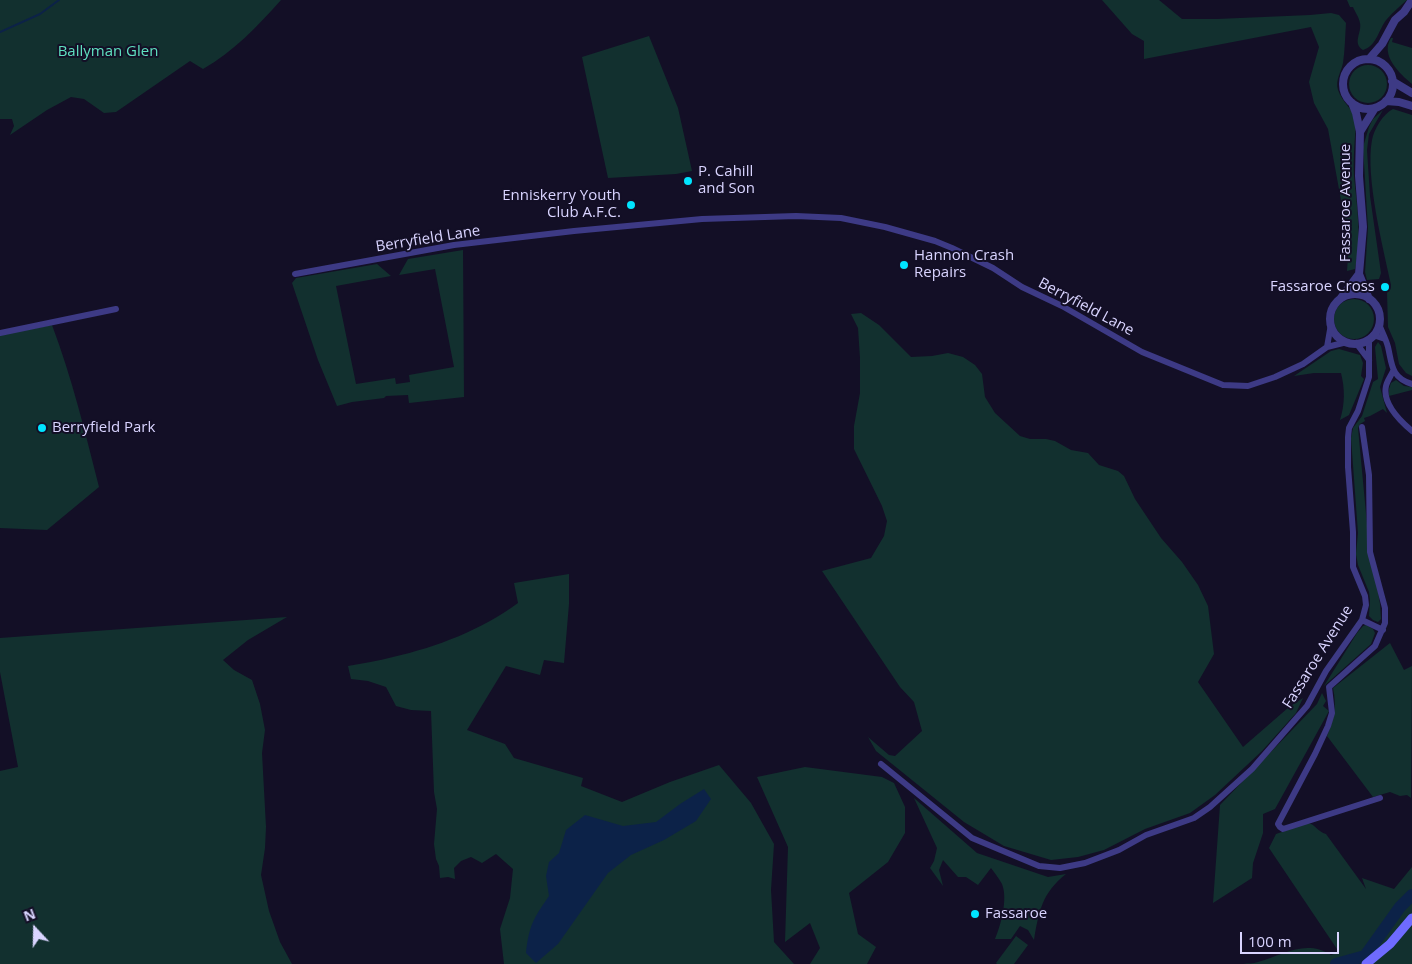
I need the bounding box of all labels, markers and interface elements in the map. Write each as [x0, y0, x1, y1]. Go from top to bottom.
park label: Ballyman Glen [58, 43, 158, 61]
street label: Fassaroe Avenue [1337, 144, 1355, 262]
place label: P. Cahill and Son [698, 163, 755, 198]
marker: P. Cahill and Son [682, 175, 694, 187]
place label: Enniskerry Youth Club A.F.C. [502, 187, 621, 222]
marker: Enniskerry Youth Club A.F.C. [625, 199, 637, 211]
street label: Berryfield Lane [374, 222, 482, 256]
place label: Hannon Crash Repairs [914, 247, 1014, 282]
marker: Hannon Crash Repairs [898, 259, 910, 271]
street label: Berryfield Lane [1035, 274, 1137, 340]
place label: Fassaroe Cross [1270, 278, 1375, 296]
marker: Fassaroe Cross [1379, 281, 1391, 293]
place label: Berryfield Park [52, 419, 155, 437]
marker: Berryfield Park [36, 422, 48, 434]
street label: Fassaroe Avenue [1279, 602, 1357, 712]
north arrow [10, 904, 60, 954]
text: N [21, 904, 38, 925]
place label: Fassaroe [985, 905, 1047, 923]
marker: Fassaroe [969, 908, 981, 920]
scale bar [1242, 922, 1341, 954]
text: 100 m [1248, 931, 1292, 951]

